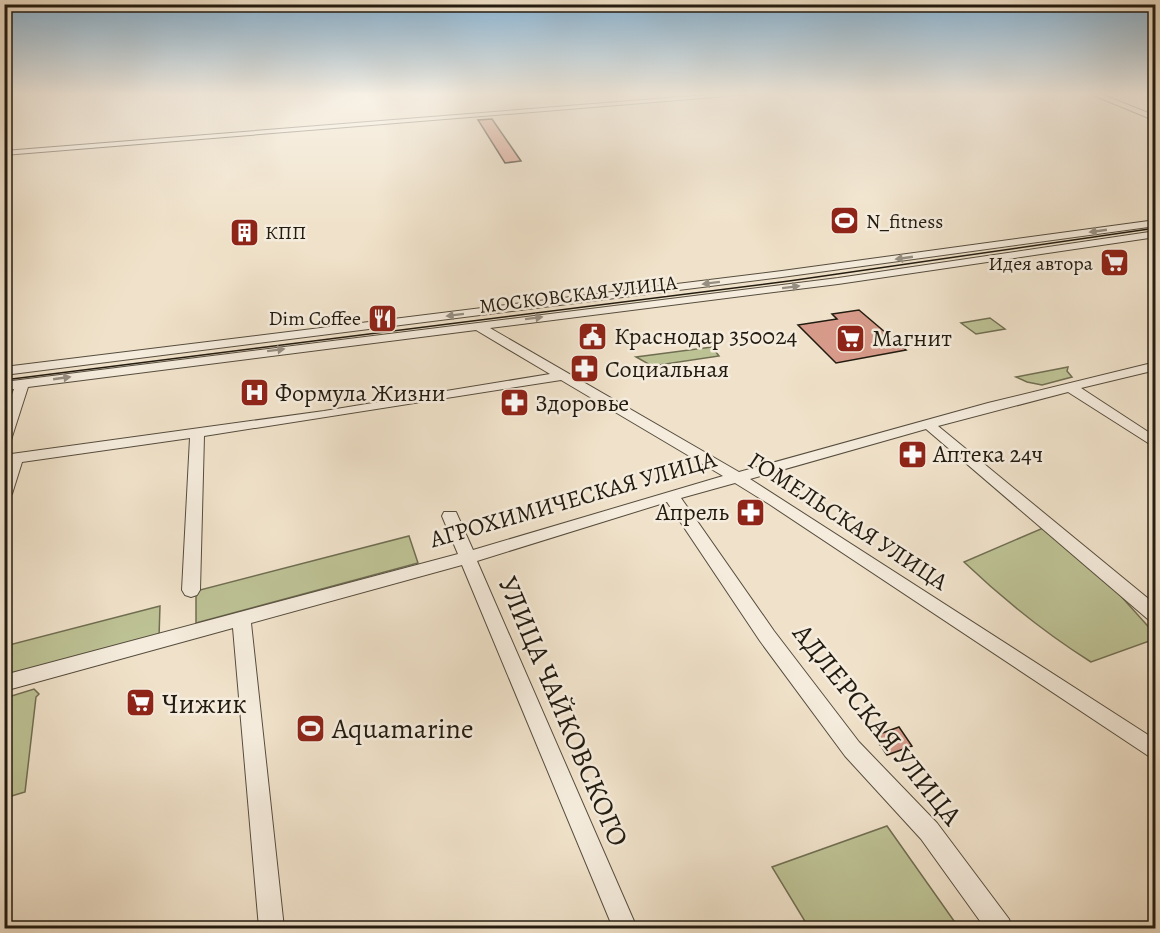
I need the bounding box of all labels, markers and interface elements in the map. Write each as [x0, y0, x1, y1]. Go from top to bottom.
sports icon: N_fitness [829, 205, 861, 237]
place label: N_fitness [866, 208, 943, 235]
building icon: КПП [228, 216, 260, 248]
place label: КПП [265, 219, 306, 246]
one-way arrow [1088, 226, 1107, 235]
supermarket icon: Идея автора [1098, 247, 1130, 279]
place label: Идея автора [988, 250, 1094, 277]
one-way arrow [895, 253, 914, 263]
street label: МОСКОВСКАЯ УЛИЦА [478, 269, 679, 320]
one-way arrow [702, 278, 721, 288]
one-way arrow [781, 282, 800, 292]
restaurant icon: Dim Coffee [366, 302, 398, 334]
place label: Dim Coffee [268, 305, 361, 332]
one-way arrow [445, 310, 464, 319]
one-way arrow [525, 314, 544, 323]
public building icon: Краснодар 350024 [577, 320, 609, 352]
place label: Краснодар 350024 [614, 320, 798, 352]
supermarket icon: Магнит [835, 322, 867, 354]
place label: Магнит [872, 322, 952, 354]
one-way arrow [267, 346, 286, 355]
pharmacy icon: Социальная [568, 353, 600, 385]
place label: Социальная [605, 353, 729, 385]
one-way arrow [53, 373, 72, 383]
hospital icon: Формула Жизни [238, 377, 270, 409]
place label: Формула Жизни [275, 377, 446, 409]
pharmacy icon: Здоровье [498, 387, 530, 419]
place label: Здоровье [535, 387, 629, 419]
pharmacy icon: Аптека 24ч [896, 438, 928, 470]
place label: Аптека 24ч [932, 438, 1043, 470]
street label: АГРОХИМИЧЕСКАЯ УЛИЦА [425, 442, 721, 556]
street label: ГОМЕЛЬСКАЯ УЛИЦА [742, 444, 955, 598]
place label: Апрель [655, 496, 730, 528]
pharmacy icon: Апрель [734, 496, 766, 528]
street label: УЛИЦА ЧАЙКОВСКОГО [489, 570, 637, 852]
street label: АДЛЕРСКАЯ УЛИЦА [783, 615, 971, 834]
place label: Чижик [162, 685, 247, 723]
supermarket icon: Чижик [125, 687, 157, 719]
place label: Aquamarine [331, 710, 473, 748]
sports icon: Aquamarine [295, 712, 327, 744]

